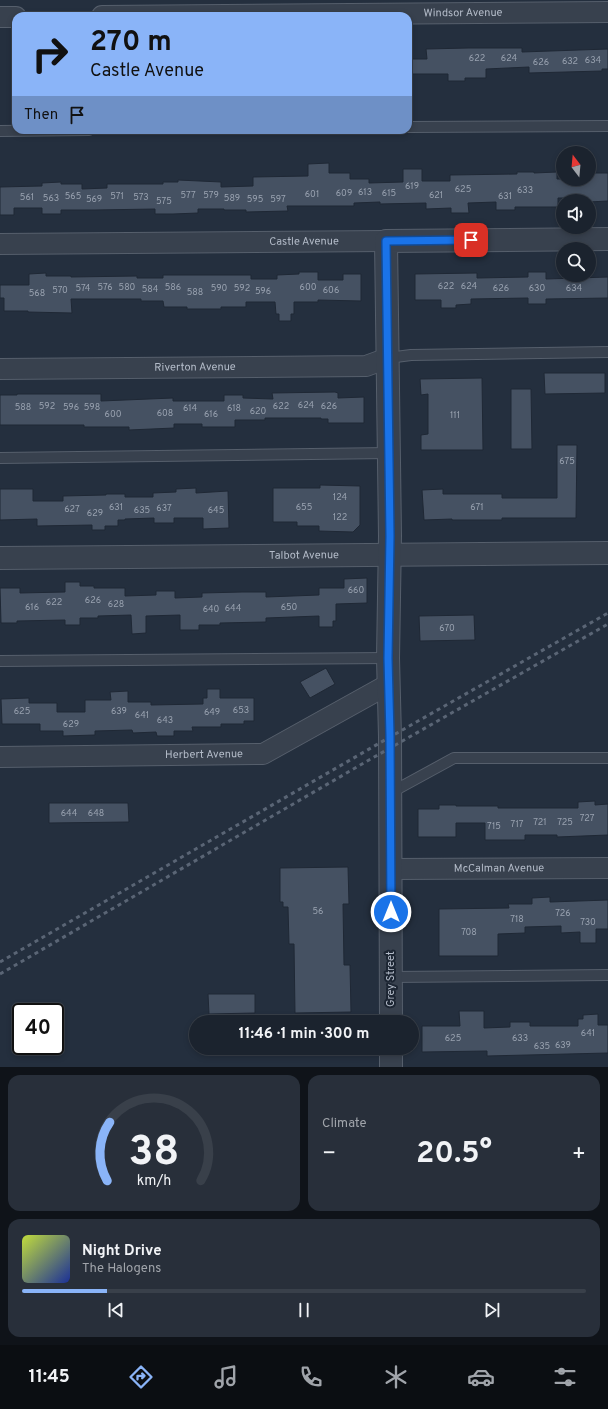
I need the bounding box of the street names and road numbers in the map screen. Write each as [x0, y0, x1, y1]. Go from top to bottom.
street label: Windsor Avenue [423, 6, 503, 20]
street label: Castle Avenue [269, 234, 339, 249]
street label: Riverton Avenue [154, 360, 236, 375]
street label: Talbot Avenue [269, 548, 339, 563]
street label: Herbert Avenue [165, 747, 243, 762]
street label: McCalman Avenue [454, 861, 544, 876]
street label: Grey Street [384, 951, 398, 1007]

